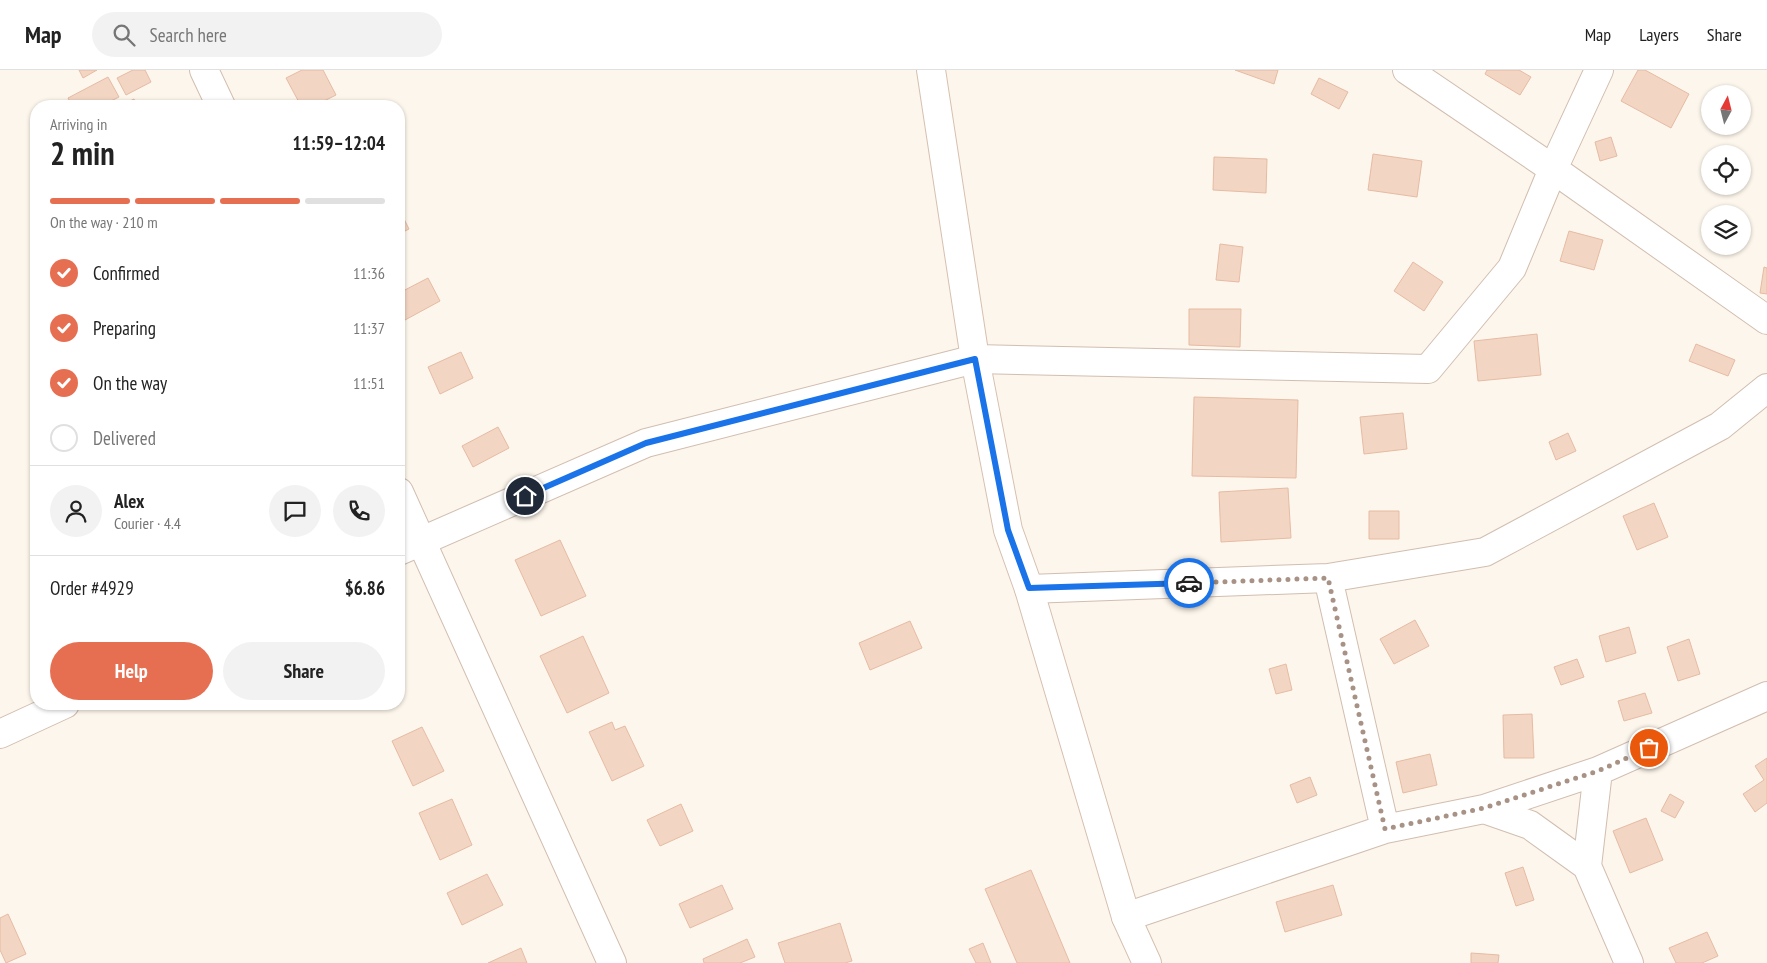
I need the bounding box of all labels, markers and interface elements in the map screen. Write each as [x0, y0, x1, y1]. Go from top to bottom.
search box [92, 12, 442, 57]
text: Map [25, 19, 62, 50]
icon: search [110, 21, 138, 49]
text: Search here [150, 23, 227, 47]
text: Map [1585, 23, 1611, 46]
text: Layers [1639, 23, 1679, 46]
text: Share [1707, 23, 1742, 46]
north arrow [1701, 85, 1751, 135]
map controls [1701, 85, 1751, 255]
text: Arriving in [50, 114, 107, 134]
text: 11:59–12:04 [292, 131, 385, 155]
text: 2 min [50, 132, 115, 174]
button: locate [1701, 145, 1751, 195]
button: layers [1701, 205, 1751, 255]
text: On the way · 210 m [50, 212, 158, 232]
icon: check [50, 259, 78, 287]
text: Confirmed [93, 261, 160, 285]
text: 11:36 [353, 263, 385, 283]
icon: check [50, 314, 78, 342]
text: Preparing [93, 316, 156, 340]
text: 11:37 [353, 318, 385, 338]
icon: check [50, 369, 78, 397]
text: On the way [93, 371, 167, 395]
text: 11:51 [353, 373, 385, 393]
text: Delivered [93, 426, 156, 450]
pin [504, 475, 546, 517]
icon: home [511, 482, 539, 510]
button: person [50, 485, 102, 537]
button: chat [269, 485, 321, 537]
button: phone [333, 485, 385, 537]
text: Alex [114, 489, 144, 513]
text: Courier · 4.4 [114, 513, 181, 533]
courier [1164, 558, 1214, 608]
icon: car [1175, 569, 1203, 597]
text: Order #4929 [50, 576, 134, 600]
text: $6.86 [345, 576, 385, 600]
button: Help [50, 642, 213, 700]
button: Share [223, 642, 385, 700]
pin [1628, 727, 1670, 769]
icon: bag [1635, 734, 1663, 762]

